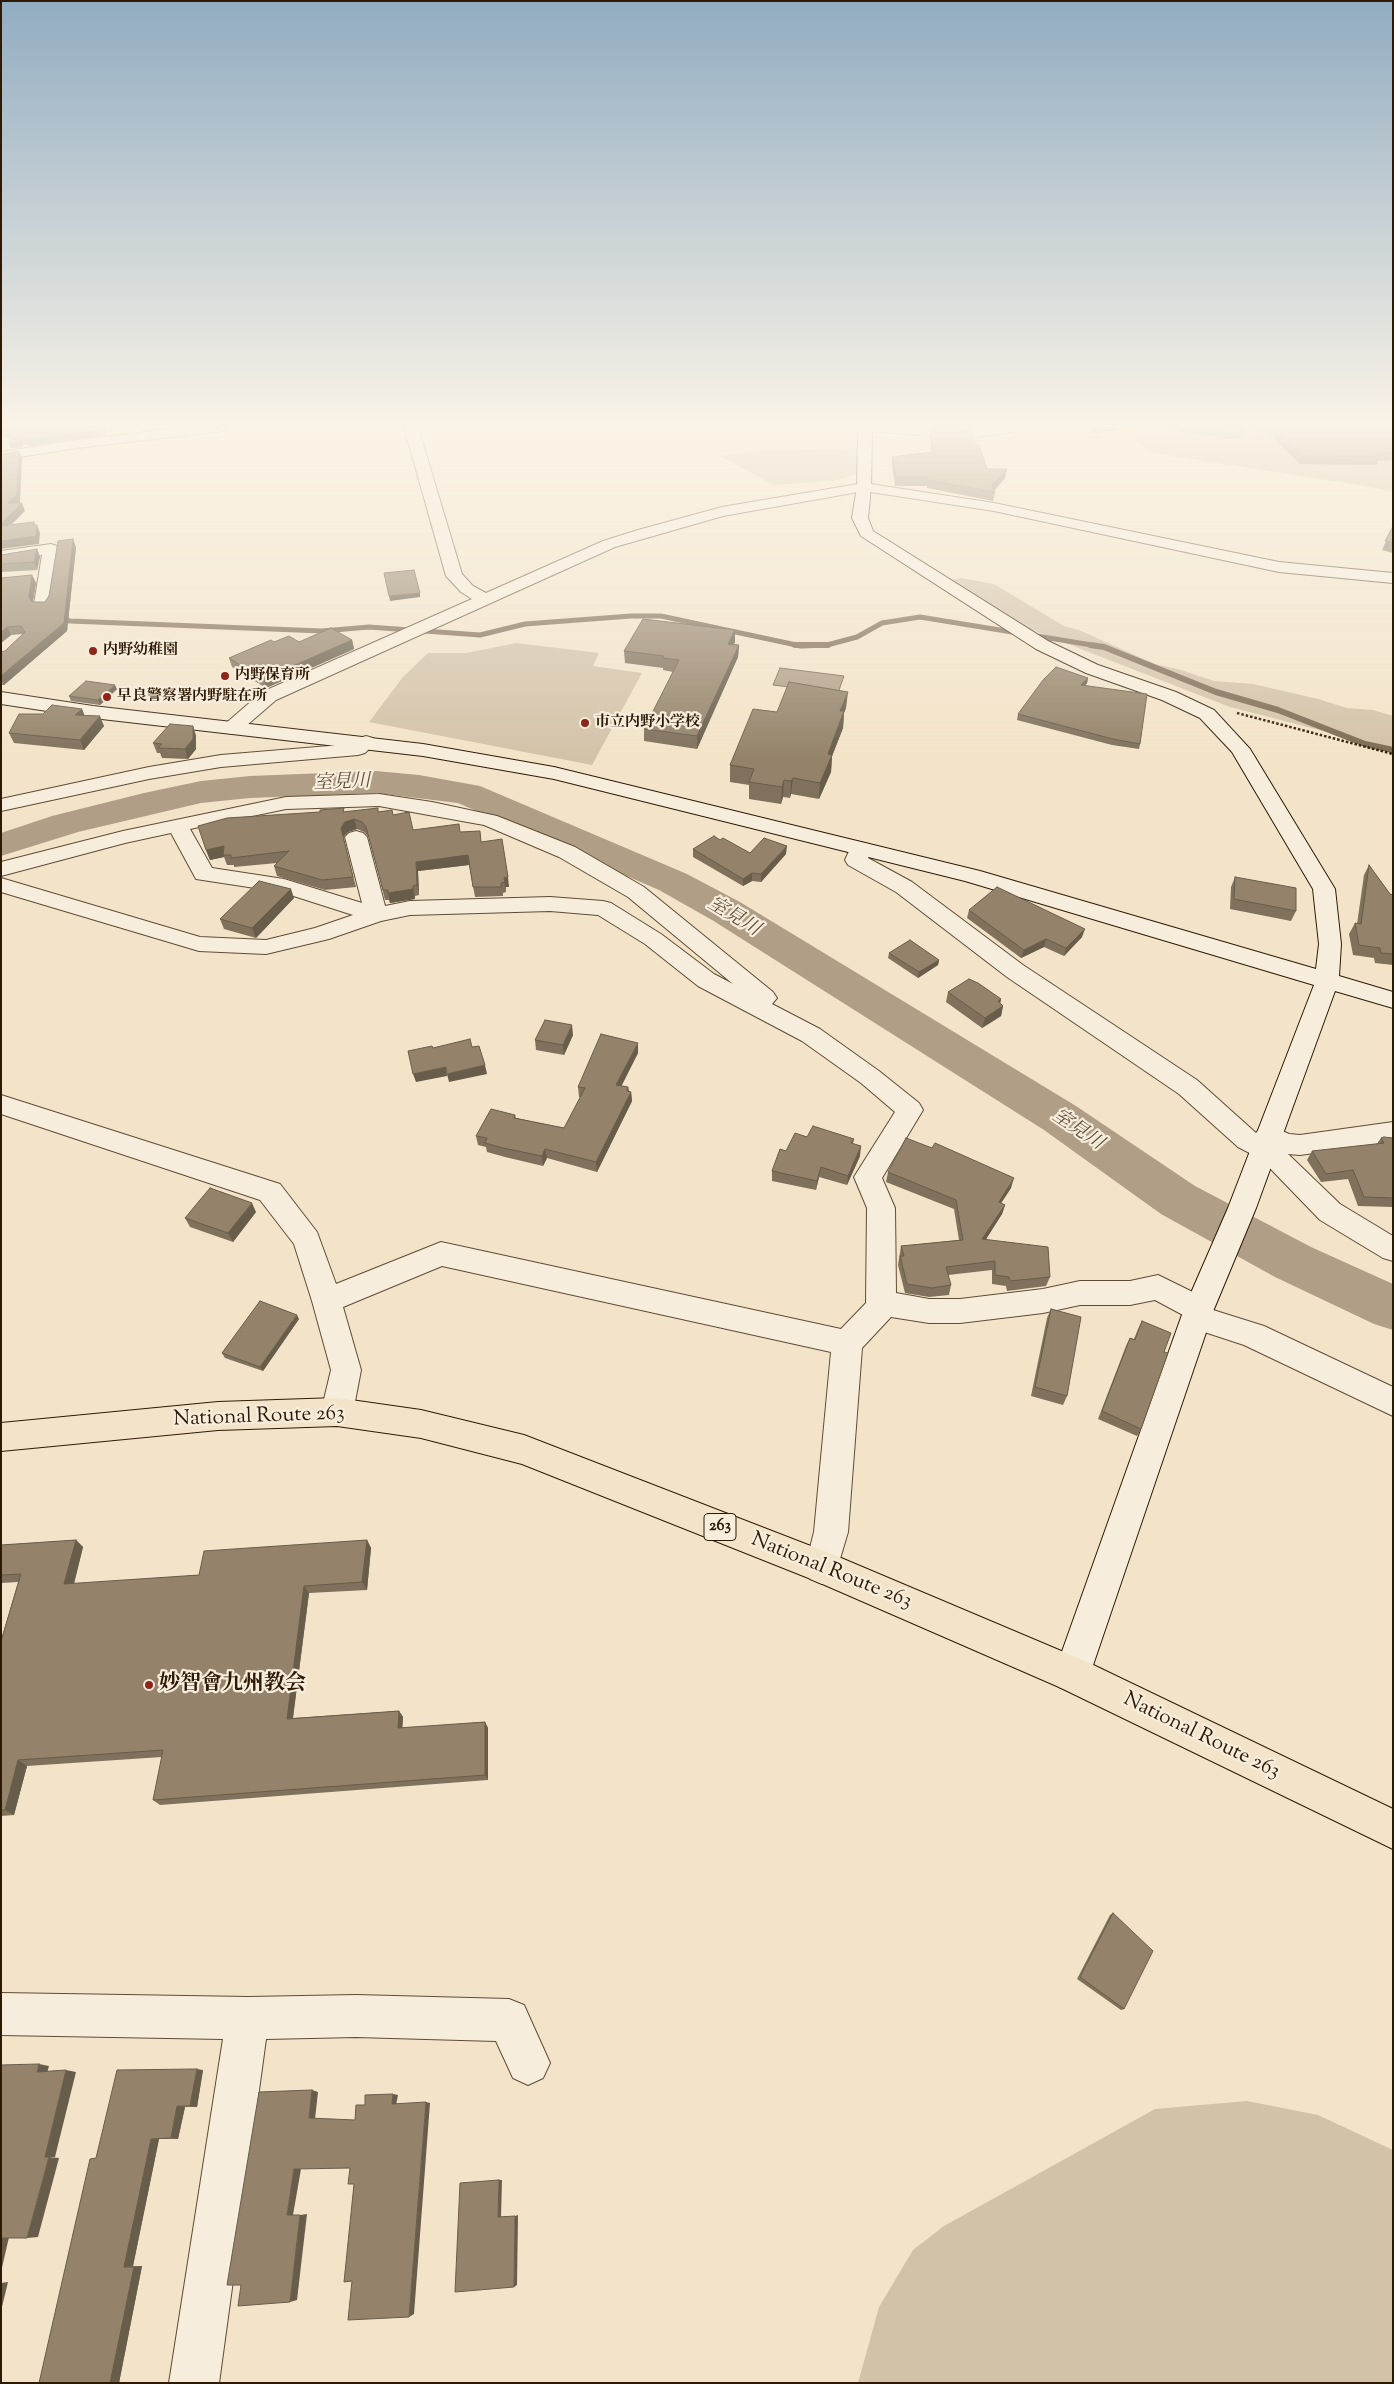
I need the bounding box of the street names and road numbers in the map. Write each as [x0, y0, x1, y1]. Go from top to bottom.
street label: National Route 263 [173, 1402, 345, 1434]
road number: 263 [704, 1514, 736, 1540]
street label: National Route 263 [747, 1528, 915, 1616]
street label: National Route 263 [1118, 1688, 1284, 1786]

